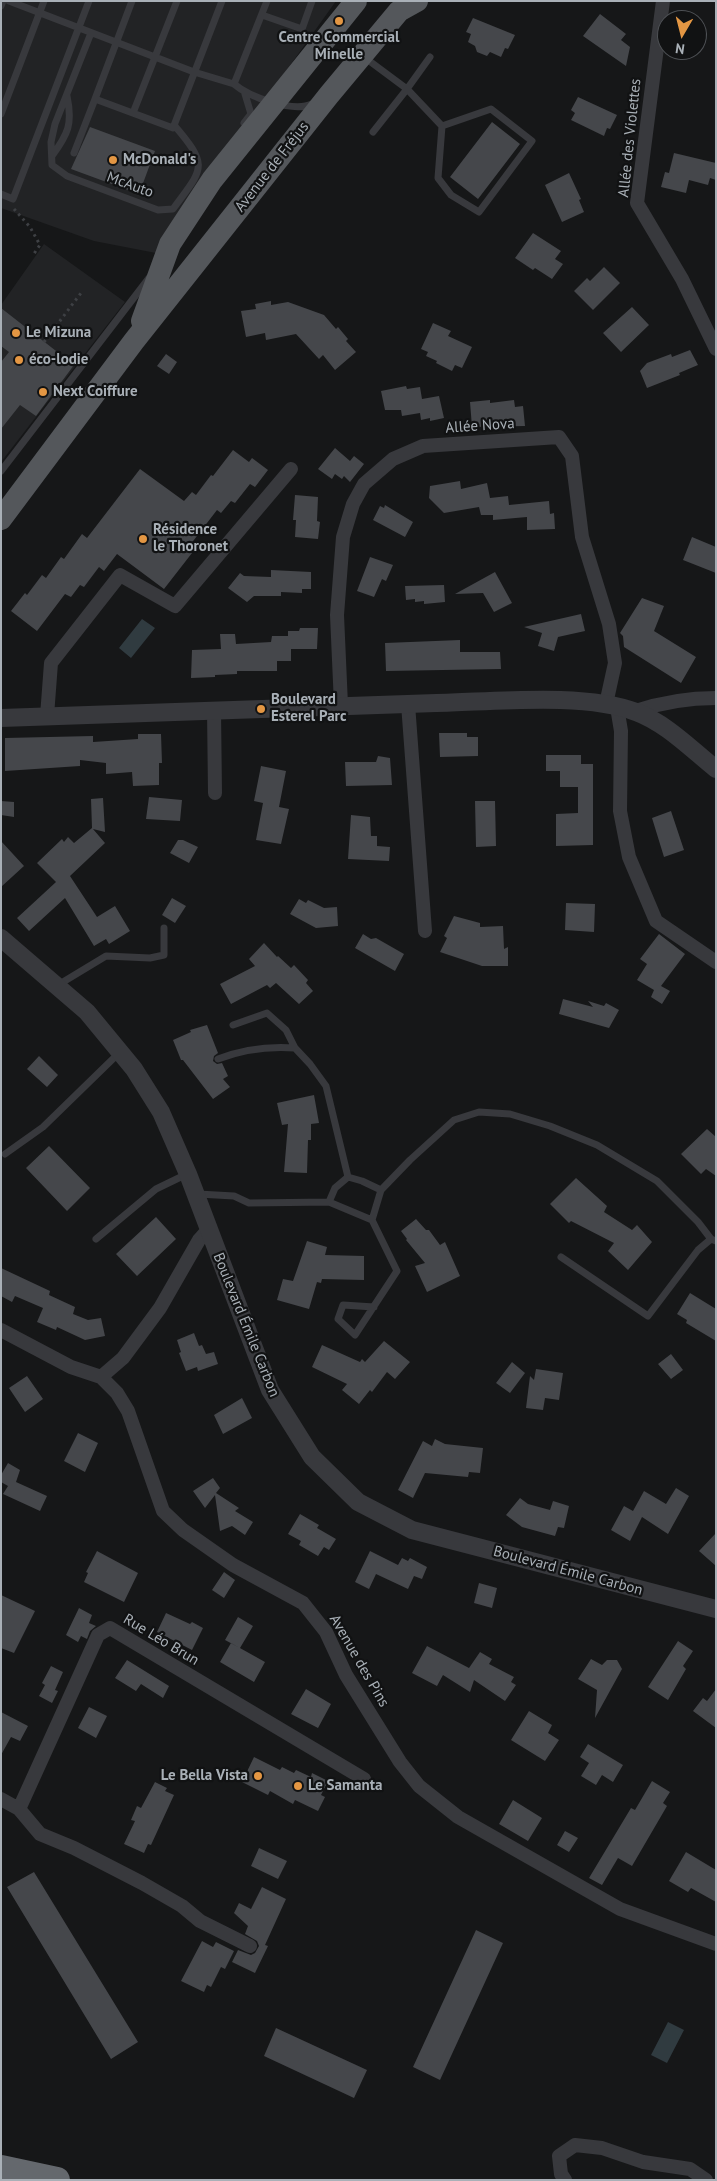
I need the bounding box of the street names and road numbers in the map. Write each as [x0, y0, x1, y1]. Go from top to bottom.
street label: Allée des Violettes [615, 78, 645, 198]
street label: Avenue de Fréjus [231, 118, 313, 216]
street label: McAuto [104, 168, 156, 202]
street label: Allée Nova [445, 415, 515, 437]
street label: Boulevard Émile Carbon [209, 1250, 283, 1400]
street label: Boulevard Émile Carbon [491, 1542, 645, 1600]
street label: Rue Léo Brun [120, 1610, 202, 1670]
street label: Avenue des Pins [325, 1612, 393, 1710]

